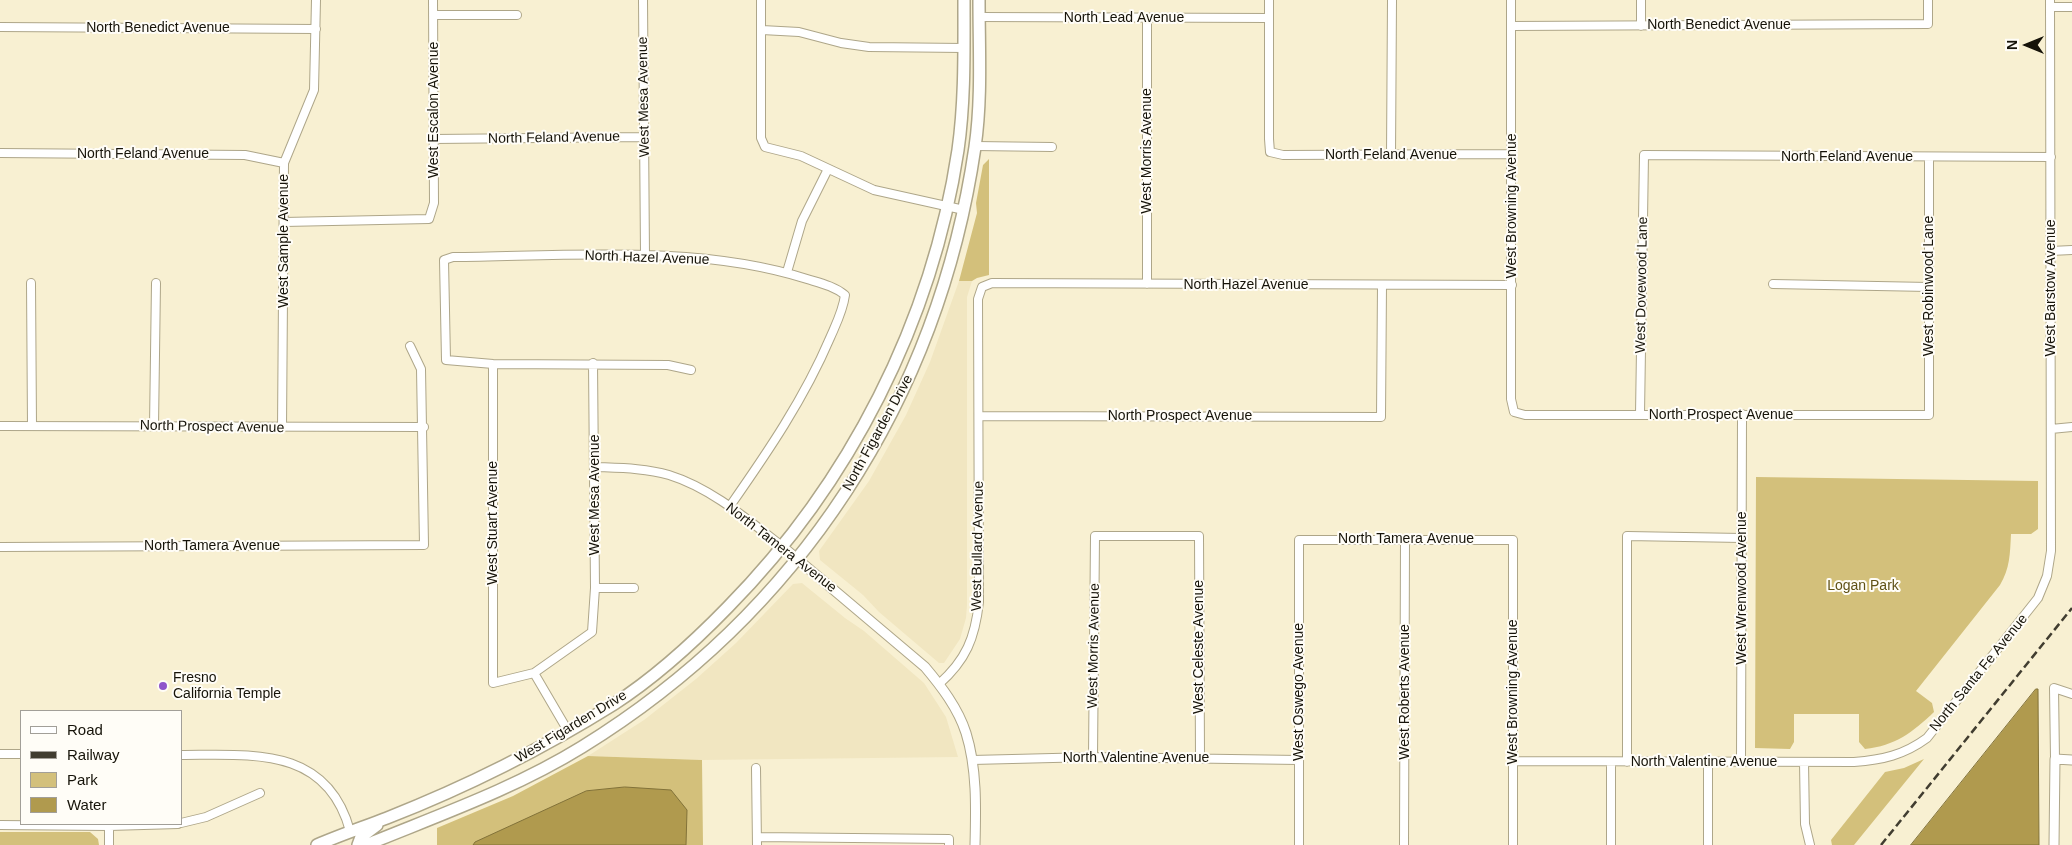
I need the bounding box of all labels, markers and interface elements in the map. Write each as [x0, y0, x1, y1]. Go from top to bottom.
street label: North Lead Avenue [1064, 10, 1184, 26]
street label: North Benedict Avenue [1647, 17, 1791, 33]
street label: North Benedict Avenue [86, 20, 230, 36]
north arrow [2002, 20, 2052, 70]
street label: West Mesa Avenue [635, 36, 653, 158]
text: N [2004, 40, 2020, 50]
street label: West Escalon Avenue [426, 42, 442, 178]
street label: West Morris Avenue [1139, 88, 1155, 214]
street label: North Feland Avenue [488, 128, 620, 148]
street label: West Browning Avenue [1504, 133, 1520, 279]
street label: North Feland Avenue [77, 146, 209, 162]
street label: North Feland Avenue [1325, 147, 1457, 163]
street label: North Feland Avenue [1781, 149, 1913, 165]
street label: West Sample Avenue [276, 174, 292, 308]
street label: West Robinwood Lane [1921, 216, 1937, 356]
street label: West Dovewood Lane [1632, 217, 1652, 353]
street label: West Barstow Avenue [2043, 219, 2059, 357]
street label: North Hazel Avenue [584, 247, 710, 269]
street label: North Hazel Avenue [1183, 277, 1309, 293]
street label: North Figarden Drive [839, 372, 917, 494]
street label: North Prospect Avenue [1649, 407, 1793, 423]
street label: North Prospect Avenue [1108, 408, 1252, 424]
street label: North Prospect Avenue [140, 417, 284, 437]
street label: West Mesa Avenue [587, 435, 603, 555]
street label: West Stuart Avenue [485, 461, 501, 585]
street label: West Bullard Avenue [968, 481, 988, 611]
street label: North Tamera Avenue [722, 500, 840, 596]
street label: West Wrenwood Avenue [1734, 511, 1750, 665]
street label: North Tamera Avenue [1338, 531, 1474, 547]
street label: North Tamera Avenue [144, 538, 280, 554]
park label: Logan Park [1827, 578, 1899, 594]
street label: West Celeste Avenue [1191, 580, 1207, 714]
street label: West Morris Avenue [1085, 583, 1103, 709]
street label: North Santa Fe Avenue [1927, 611, 2031, 735]
street label: West Browning Avenue [1505, 619, 1521, 765]
street label: West Oswego Avenue [1291, 623, 1307, 761]
street label: West Roberts Avenue [1397, 624, 1413, 760]
place label: Fresno California Temple [173, 670, 281, 702]
marker: Fresno California Temple [157, 680, 169, 692]
street label: West Figarden Drive [512, 687, 630, 767]
legend [20, 710, 182, 825]
text: Road [67, 721, 103, 738]
text: Railway [67, 746, 120, 763]
street label: North Valentine Avenue [1063, 750, 1209, 766]
street label: North Valentine Avenue [1631, 754, 1777, 770]
text: Park [67, 771, 98, 788]
text: Water [67, 796, 106, 813]

